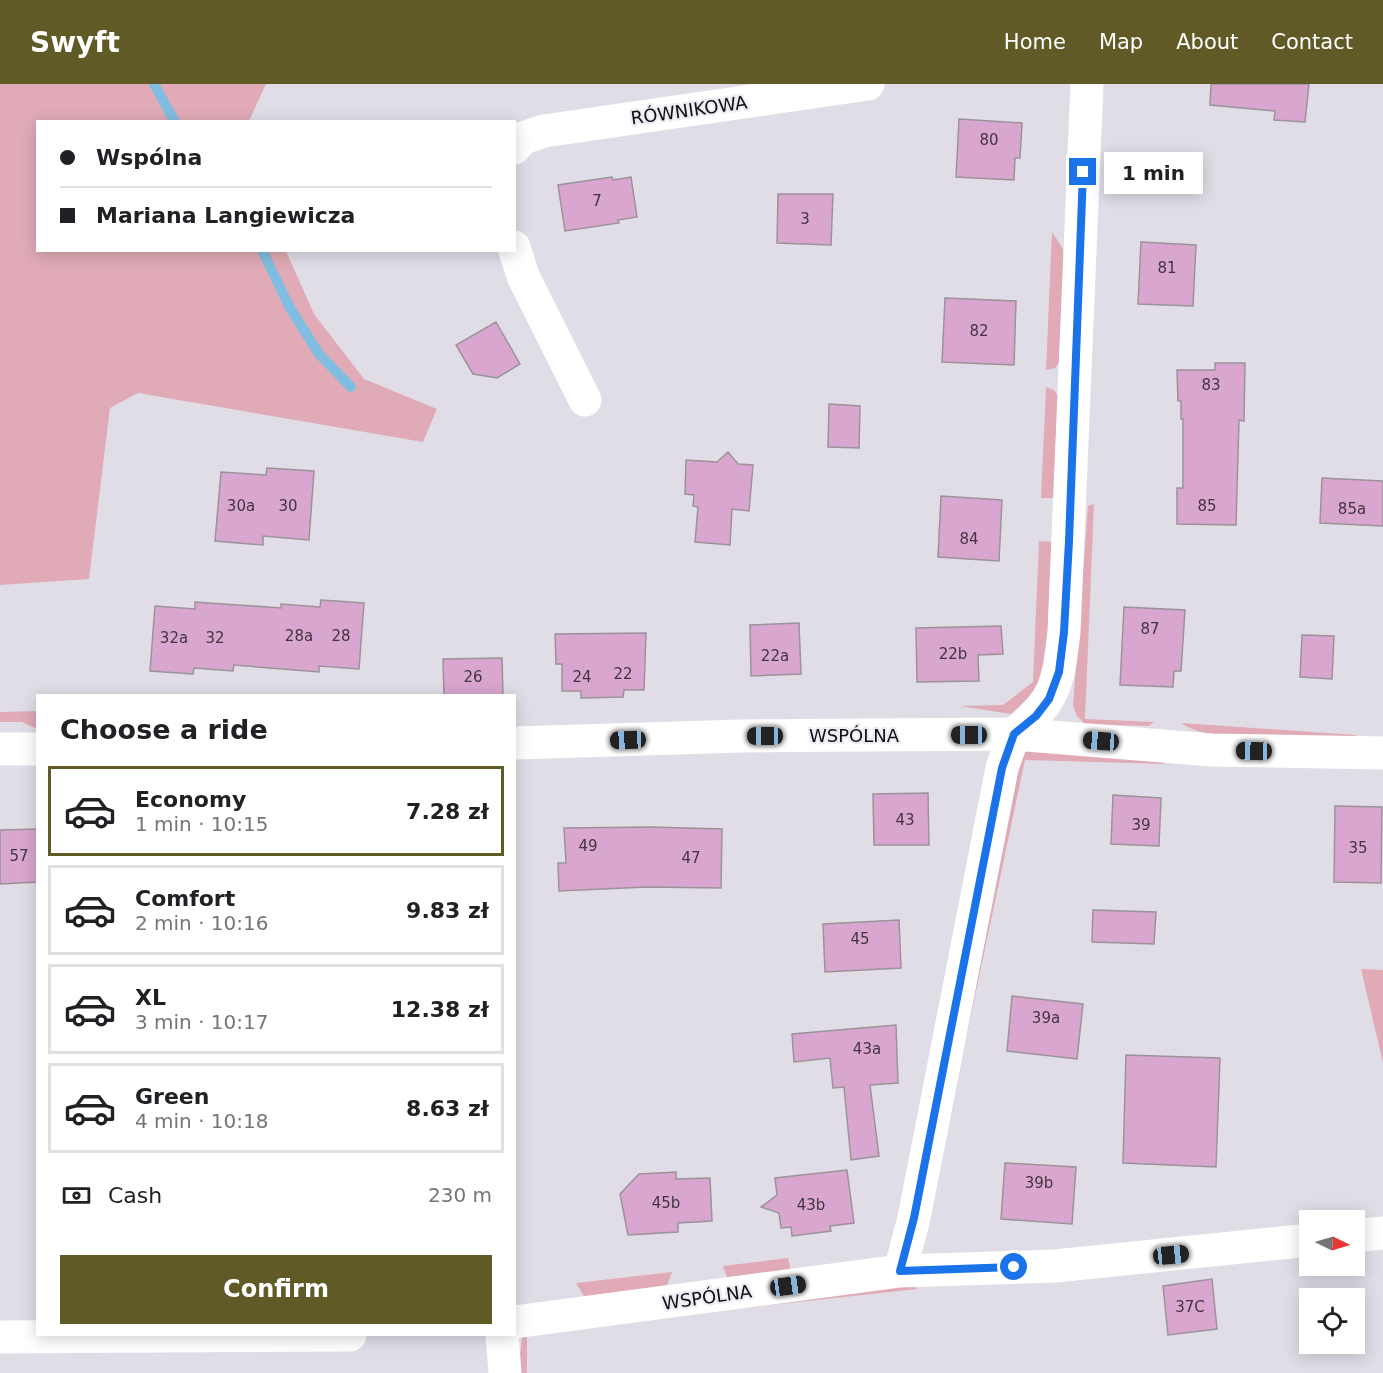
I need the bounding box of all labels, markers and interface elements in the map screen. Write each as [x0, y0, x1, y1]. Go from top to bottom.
text: Swyft [30, 26, 120, 59]
text: Home [1004, 30, 1066, 54]
text: Map [1099, 30, 1143, 54]
text: About [1176, 30, 1238, 54]
text: Contact [1271, 30, 1353, 54]
street label: RÓWNIKOWA [629, 91, 749, 129]
house number: 80 [979, 131, 999, 149]
text: Wspólna [96, 145, 202, 170]
callout: 1 min [1104, 151, 1203, 193]
route end [1069, 158, 1096, 185]
text: 1 min [1122, 161, 1185, 185]
house number: 7 [592, 192, 602, 210]
text: Mariana Langiewicza [96, 203, 355, 228]
house number: 3 [800, 210, 810, 228]
house number: 81 [1157, 259, 1177, 277]
house number: 82 [969, 322, 989, 340]
house number: 83 [1201, 376, 1221, 394]
house number: 30a [227, 497, 255, 515]
house number: 30 [278, 497, 298, 515]
house number: 85 [1197, 497, 1217, 515]
house number: 85a [1338, 500, 1366, 518]
house number: 84 [959, 530, 979, 548]
house number: 87 [1140, 620, 1160, 638]
house number: 28a [285, 627, 313, 645]
house number: 28 [331, 627, 351, 645]
house number: 32a [160, 629, 188, 647]
house number: 32 [205, 629, 225, 647]
house number: 22b [939, 645, 967, 663]
house number: 22a [761, 647, 789, 665]
house number: 22 [613, 665, 633, 683]
house number: 26 [463, 668, 483, 686]
house number: 24 [572, 668, 592, 686]
text: Choose a ride [60, 714, 268, 745]
street label: WSPÓLNA [809, 725, 900, 746]
car [951, 726, 987, 744]
car [747, 727, 783, 745]
car [610, 730, 646, 750]
car [1082, 731, 1120, 751]
car [1236, 742, 1272, 760]
icon: car [63, 784, 117, 838]
text: Economy [135, 787, 246, 812]
text: 7.28 zł [406, 799, 489, 824]
house number: 43 [895, 811, 915, 829]
text: 1 min · 10:15 [135, 812, 269, 836]
house number: 39 [1131, 816, 1151, 834]
house number: 49 [578, 837, 598, 855]
house number: 35 [1348, 839, 1368, 857]
house number: 57 [9, 847, 29, 865]
house number: 47 [681, 849, 701, 867]
icon: car [63, 883, 117, 937]
text: Comfort [135, 886, 235, 911]
text: 9.83 zł [406, 898, 489, 923]
text: 2 min · 10:16 [135, 911, 269, 935]
house number: 45 [850, 930, 870, 948]
icon: car [63, 982, 117, 1036]
text: XL [135, 985, 166, 1010]
text: 12.38 zł [391, 997, 489, 1022]
house number: 39a [1032, 1009, 1060, 1027]
text: 3 min · 10:17 [135, 1010, 269, 1034]
house number: 43a [853, 1040, 881, 1058]
icon: car [63, 1081, 117, 1135]
text: Green [135, 1084, 209, 1109]
text: 8.63 zł [406, 1096, 489, 1121]
text: 4 min · 10:18 [135, 1109, 269, 1133]
house number: 39b [1025, 1174, 1053, 1192]
icon: cash [60, 1179, 93, 1212]
text: Cash [108, 1183, 162, 1208]
text: 230 m [428, 1183, 492, 1207]
house number: 45b [652, 1194, 680, 1212]
house number: 43b [797, 1196, 825, 1214]
north arrow [1299, 1210, 1365, 1276]
map controls [1299, 1210, 1365, 1354]
car [1152, 1244, 1190, 1266]
route start [1000, 1253, 1027, 1280]
button: Confirm [60, 1255, 492, 1324]
car [769, 1275, 807, 1297]
street label: WSPÓLNA [661, 1280, 754, 1314]
button: locate [1299, 1288, 1365, 1354]
house number: 37C [1175, 1298, 1205, 1316]

